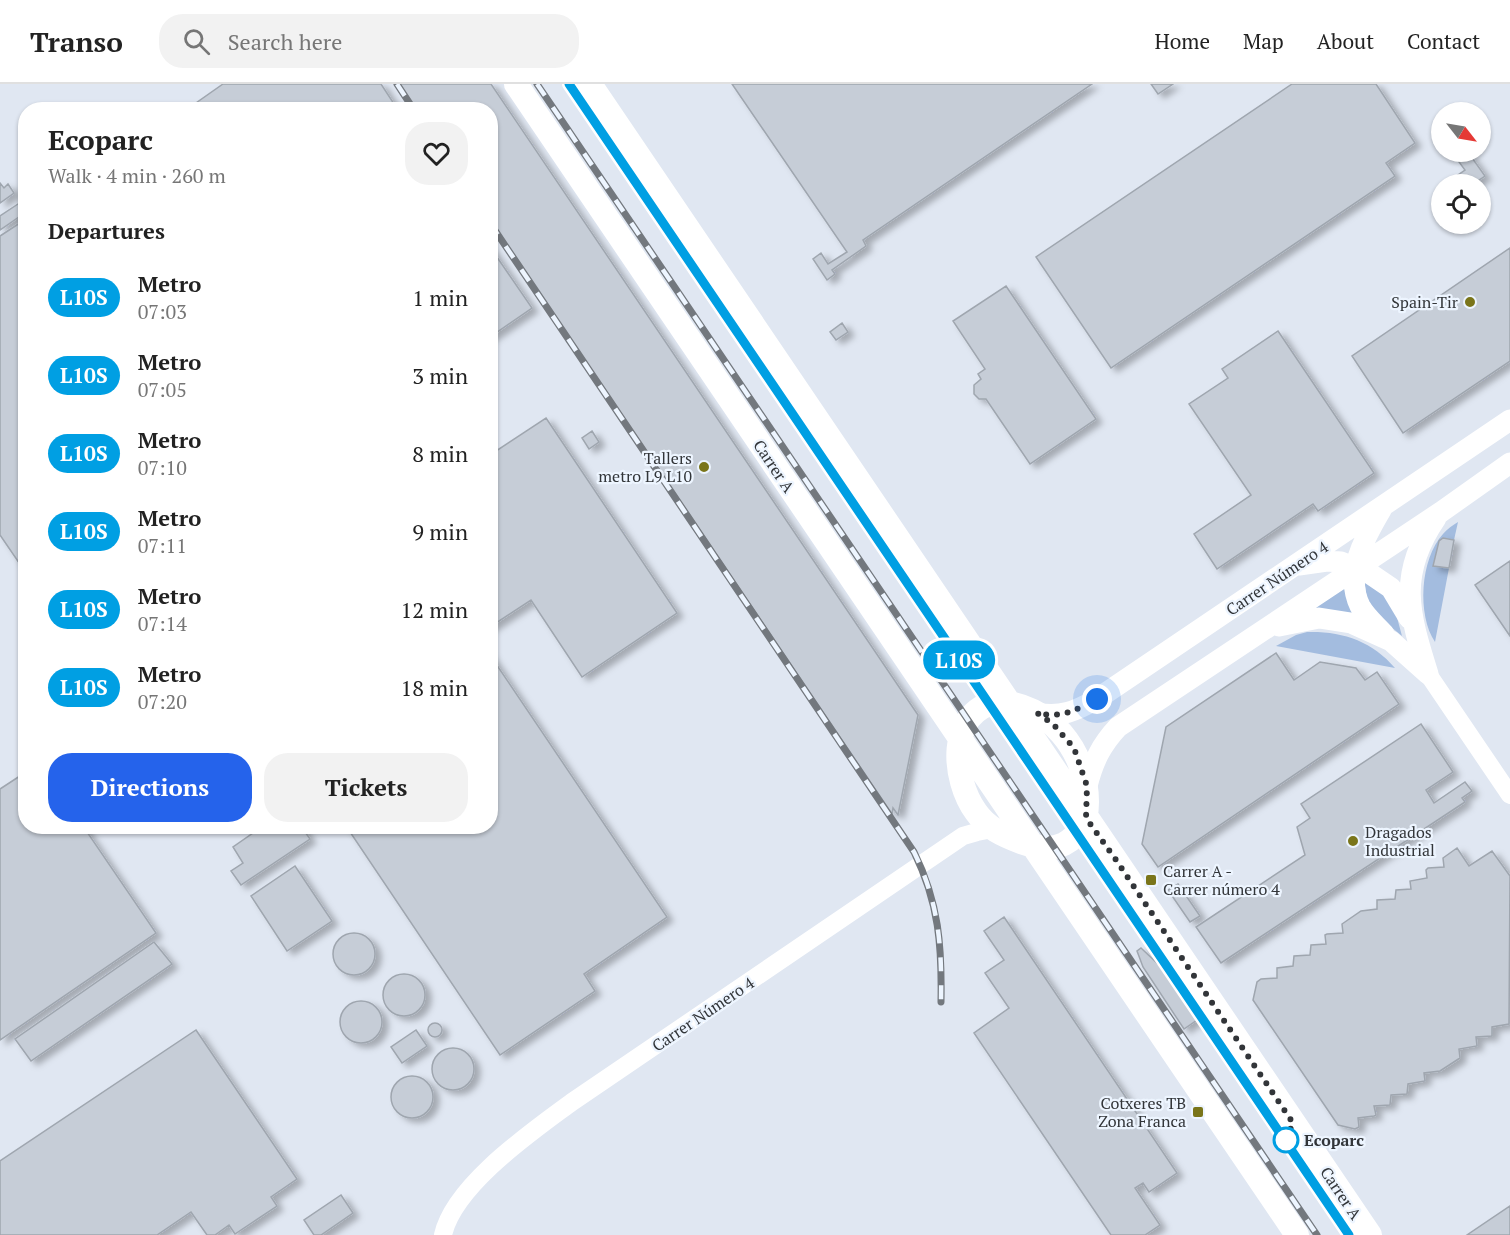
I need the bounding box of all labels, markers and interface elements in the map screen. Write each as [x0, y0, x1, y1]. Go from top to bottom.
search box [159, 14, 579, 68]
text: Transo [30, 23, 123, 60]
icon: search [180, 25, 213, 58]
text: Search here [228, 27, 342, 56]
text: Home [1154, 27, 1210, 55]
text: Map [1243, 27, 1284, 55]
text: About [1317, 27, 1374, 55]
text: Contact [1407, 27, 1480, 55]
north arrow [1431, 102, 1491, 162]
map controls [1431, 102, 1491, 234]
text: Ecoparc [48, 121, 153, 158]
button: heart [405, 122, 468, 185]
text: Walk · 4 min · 260 m [48, 162, 226, 189]
button: locate [1431, 174, 1491, 234]
text: Departures [48, 216, 165, 245]
text: Metro [138, 269, 201, 298]
text: L10S [60, 283, 108, 311]
text: 1 min [412, 283, 468, 312]
place label: Spain-Tir [1391, 291, 1459, 313]
marker: Spain-Tir [1463, 295, 1477, 309]
text: 07:03 [138, 298, 187, 325]
text: Metro [138, 347, 201, 376]
text: L10S [60, 361, 108, 389]
text: 3 min [412, 361, 468, 390]
text: 07:05 [138, 376, 187, 403]
text: Metro [138, 425, 201, 454]
street label: Carrer A [748, 435, 800, 497]
text: L10S [60, 439, 108, 467]
text: 8 min [412, 439, 468, 468]
place label: Tallers metro L9 L10 [598, 447, 692, 487]
text: 07:10 [138, 454, 187, 481]
marker: Tallers metro L9 L10 [697, 460, 711, 474]
text: Metro [138, 503, 201, 532]
text: L10S [60, 517, 108, 545]
text: 9 min [412, 517, 468, 546]
text: 07:11 [138, 532, 187, 559]
street label: Carrer Número 4 [1222, 535, 1333, 620]
text: Metro [138, 581, 201, 610]
text: L10S [60, 595, 108, 623]
text: 12 min [401, 595, 468, 624]
text: 07:14 [138, 610, 187, 637]
line badge: L10S [917, 640, 1001, 680]
text: L10S [935, 646, 983, 674]
text: Metro [138, 659, 201, 688]
text: L10S [60, 673, 108, 701]
text: 18 min [401, 673, 468, 702]
your location [1082, 684, 1112, 714]
text: 07:20 [138, 688, 187, 715]
button: Directions [48, 753, 252, 822]
button: Tickets [264, 753, 468, 822]
place label: Dragados Industrial [1365, 821, 1435, 861]
marker: Dragados Industrial [1346, 834, 1360, 848]
place label: Carrer A - Carrer número 4 [1163, 860, 1280, 900]
marker: Carrer A - Carrer número 4 [1144, 873, 1158, 887]
street label: Carrer Número 4 [648, 971, 759, 1056]
place label: Cotxeres TB Zona Franca [1098, 1092, 1186, 1132]
marker: Cotxeres TB Zona Franca [1191, 1105, 1205, 1119]
marker: Ecoparc [1273, 1127, 1299, 1153]
place label: Ecoparc [1304, 1129, 1364, 1151]
street label: Carrer A [1315, 1162, 1367, 1224]

